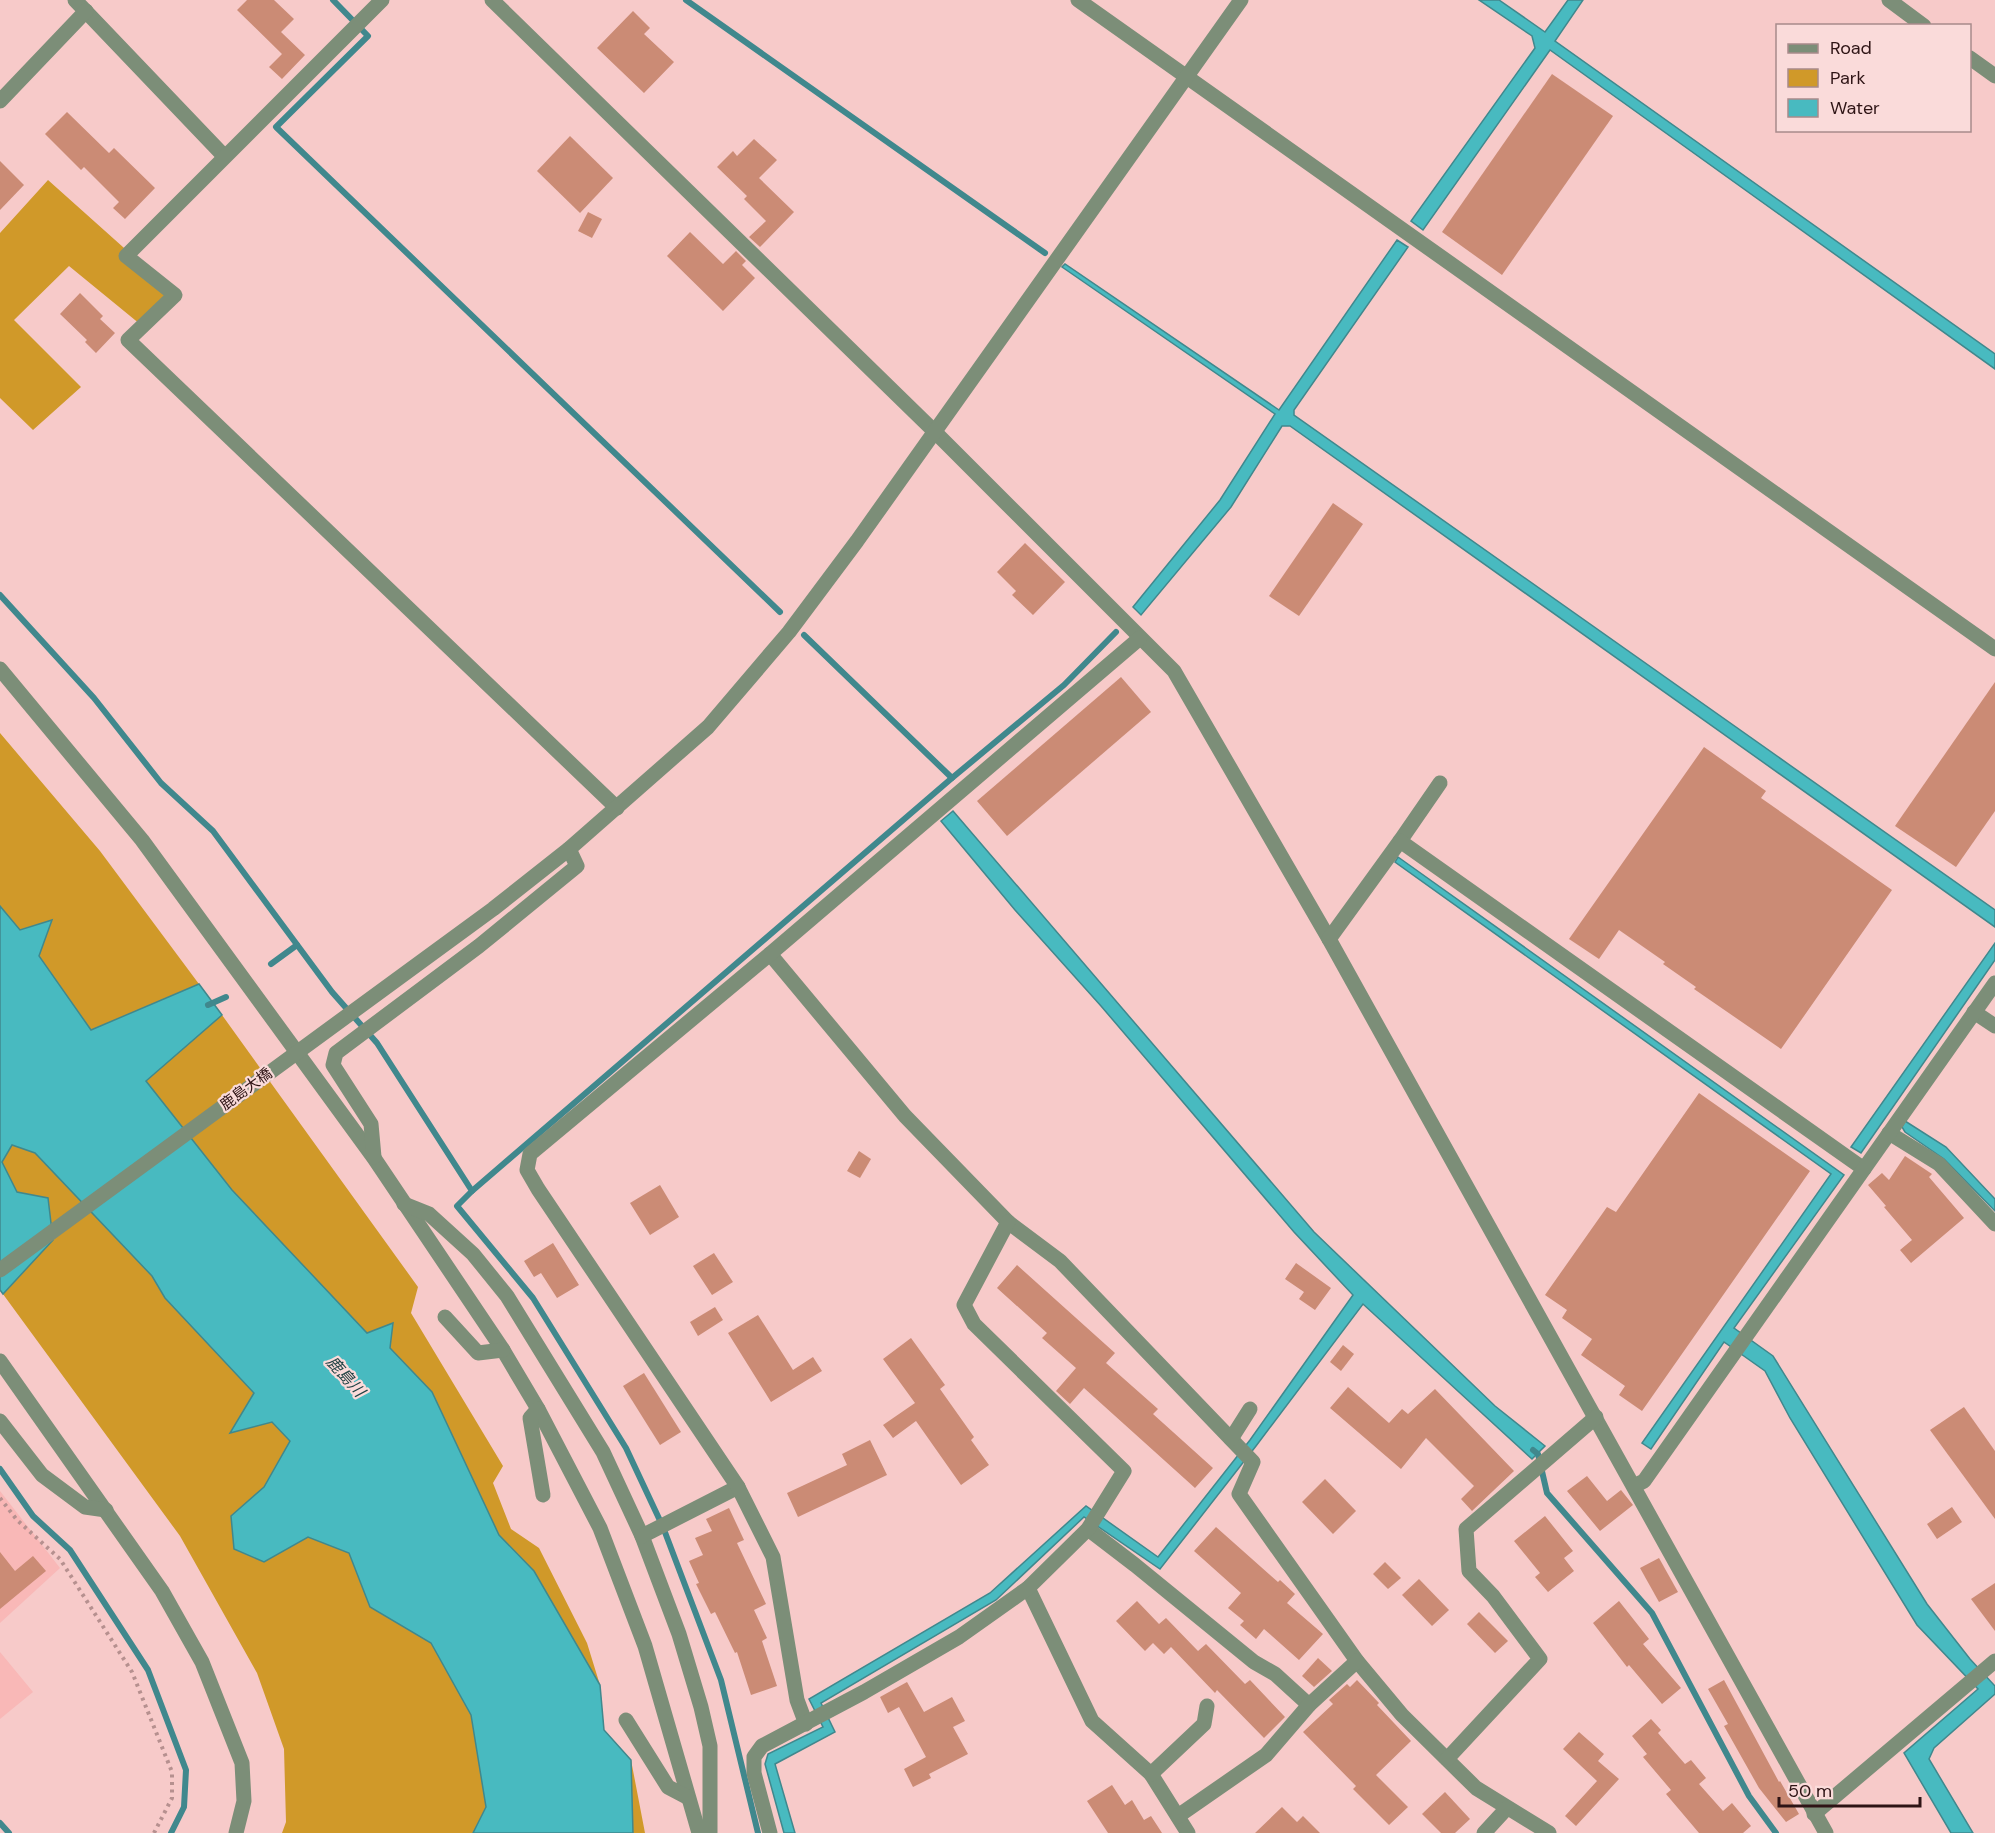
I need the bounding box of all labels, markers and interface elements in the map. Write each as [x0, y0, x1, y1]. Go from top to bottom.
legend [1776, 24, 1971, 132]
text: Road [1830, 36, 1872, 60]
text: Park [1830, 66, 1866, 90]
text: Water [1830, 96, 1880, 120]
street label: 鹿島大橋 [216, 1063, 276, 1115]
water label: 鹿島川 [322, 1351, 371, 1403]
scale bar [1779, 1770, 1920, 1808]
text: 50 m [1788, 1779, 1832, 1803]

